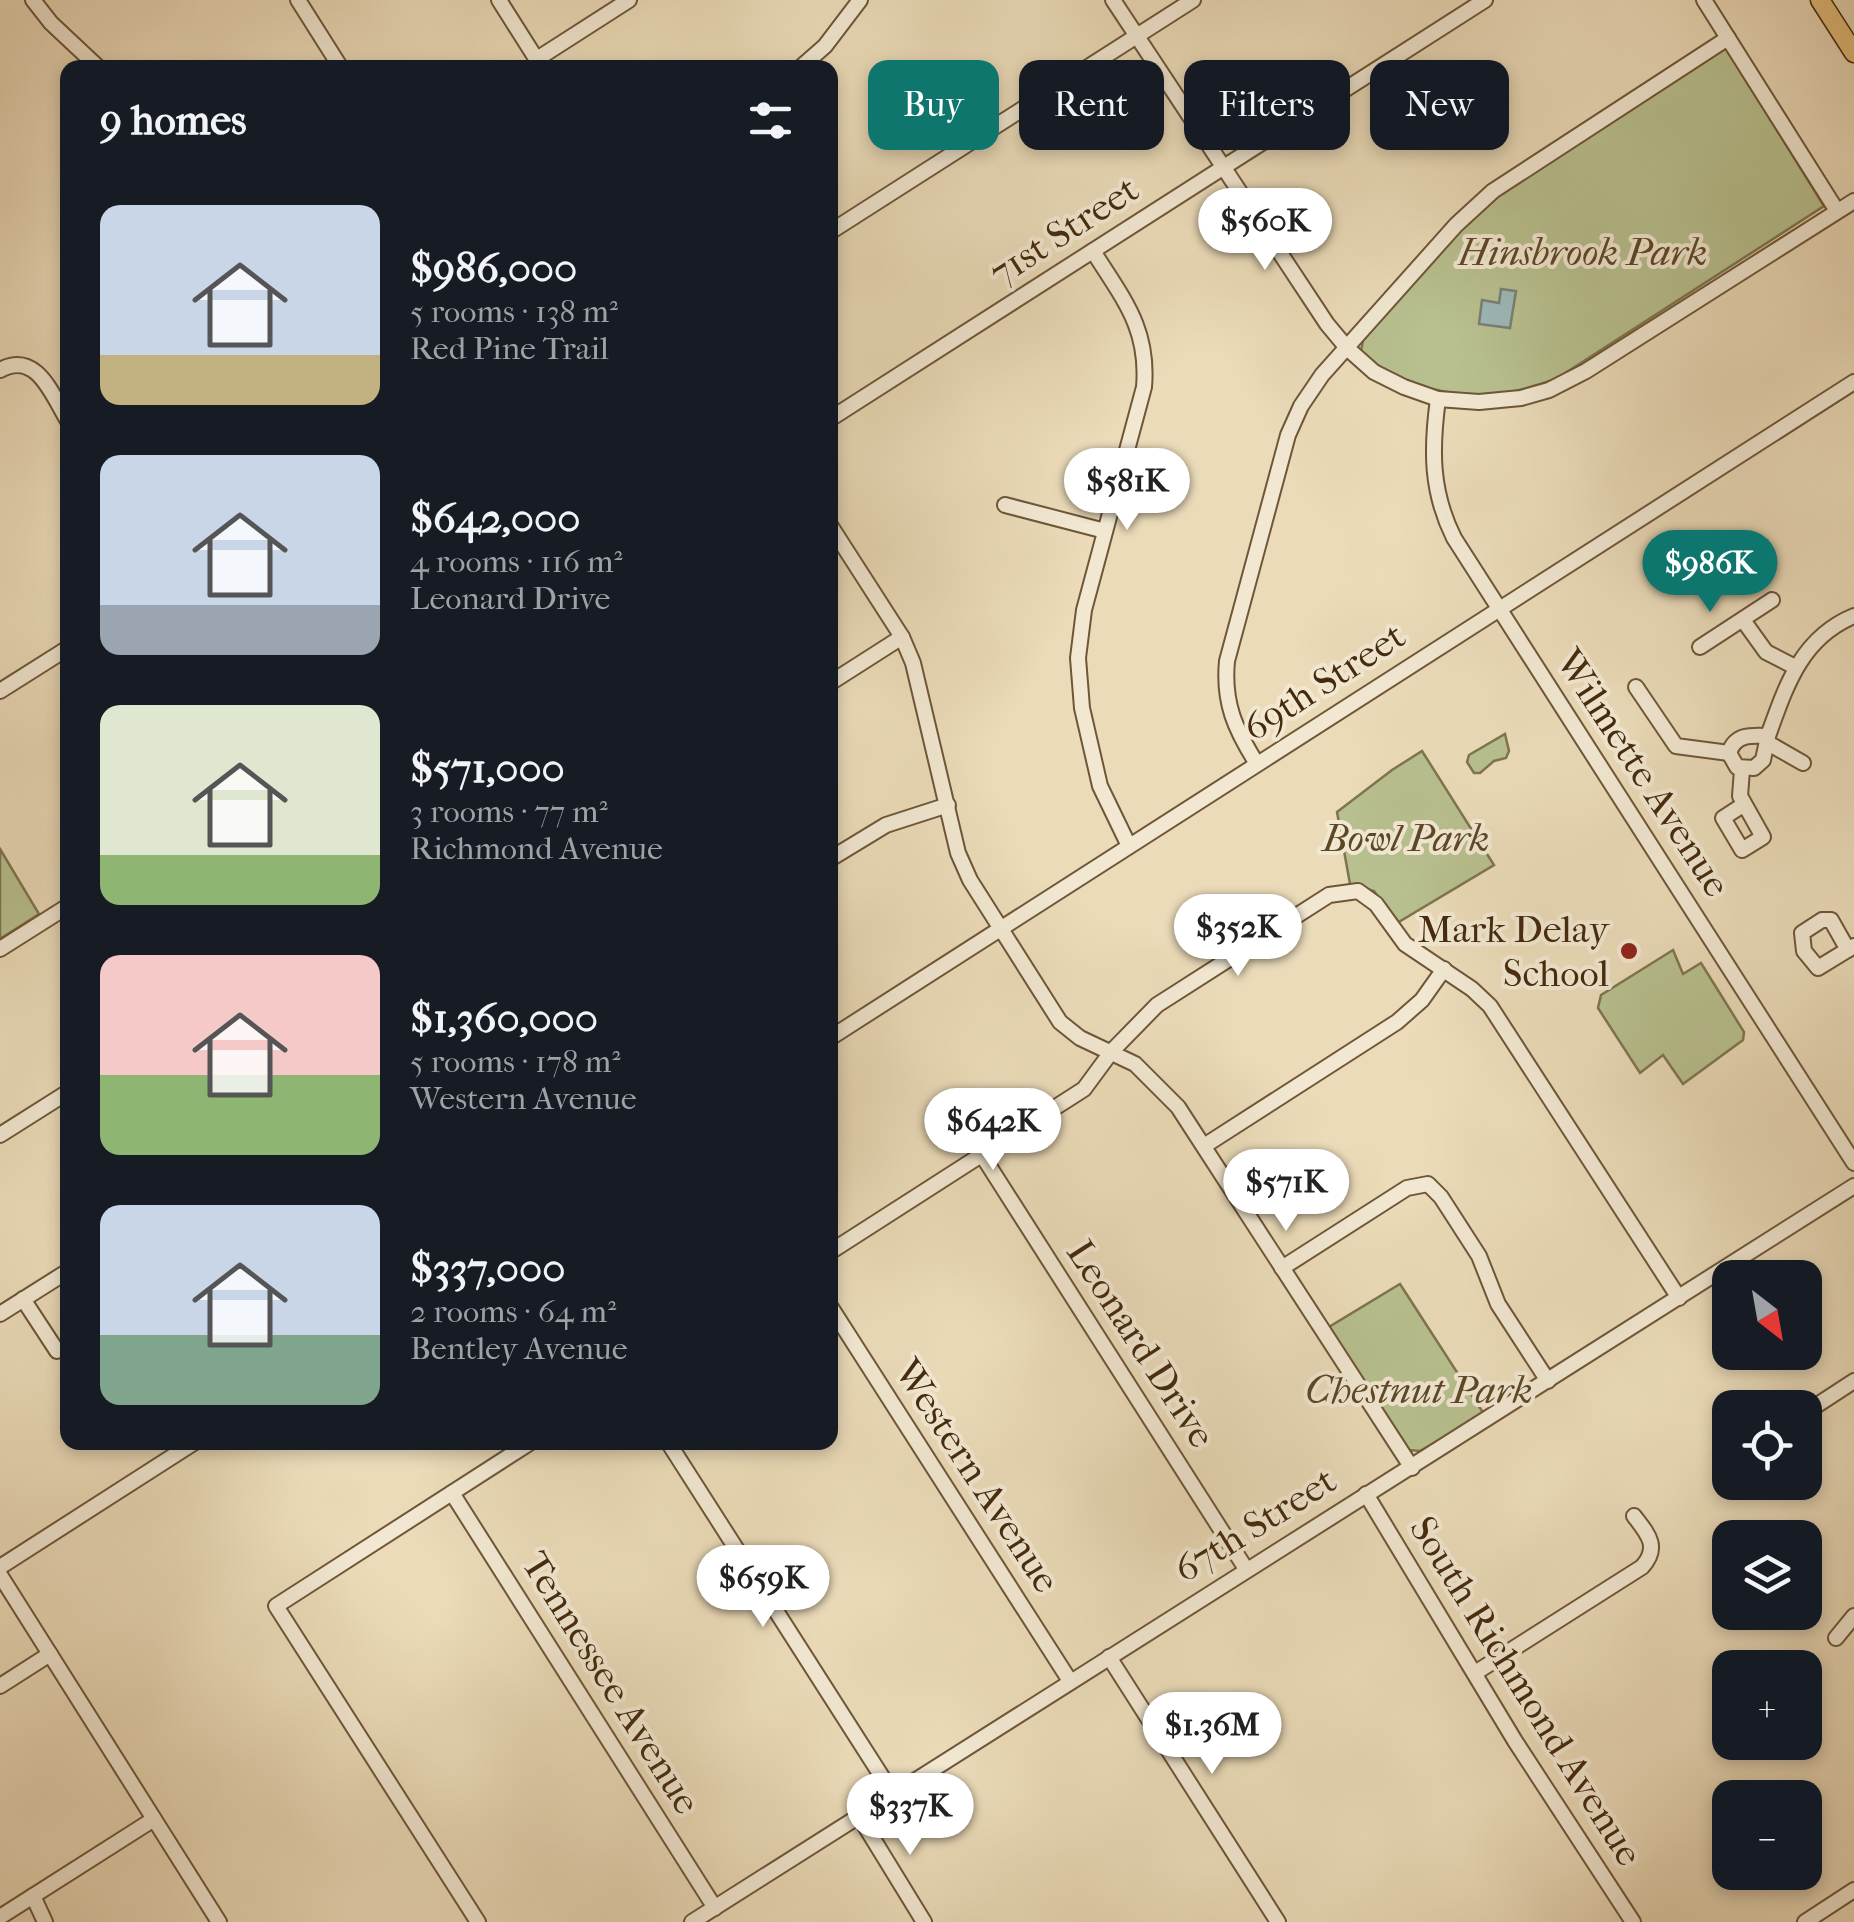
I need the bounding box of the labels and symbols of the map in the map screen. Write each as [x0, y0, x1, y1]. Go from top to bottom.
street label: 71st Street [981, 166, 1147, 296]
pin: $560K [1195, 188, 1335, 273]
park label: Hinsbrook Park [1457, 230, 1708, 275]
pin: $581K [1057, 448, 1197, 533]
pin: $986K [1640, 530, 1780, 615]
street label: 69th Street [1235, 613, 1414, 751]
street label: Wilmette Avenue [1546, 640, 1740, 905]
park label: Bowl Park [1321, 816, 1489, 861]
pin: $352K [1168, 894, 1308, 979]
place label: Mark Delay School [1418, 907, 1611, 996]
marker: Mark Delay School [1618, 940, 1640, 962]
pin: $642K [923, 1088, 1063, 1173]
pin: $571K [1216, 1149, 1356, 1234]
street label: Leonard Drive [1057, 1232, 1225, 1456]
north arrow [1712, 1260, 1822, 1370]
street label: Western Avenue [884, 1350, 1069, 1601]
park label: Chestnut Park [1305, 1368, 1533, 1413]
street label: 67th Street [1166, 1457, 1344, 1592]
street label: South Richmond Avenue [1400, 1508, 1652, 1874]
street label: Tennessee Avenue [512, 1544, 710, 1822]
pin: $659K [693, 1545, 833, 1630]
pin: $1.36M [1131, 1692, 1293, 1777]
pin: $337K [840, 1773, 980, 1858]

